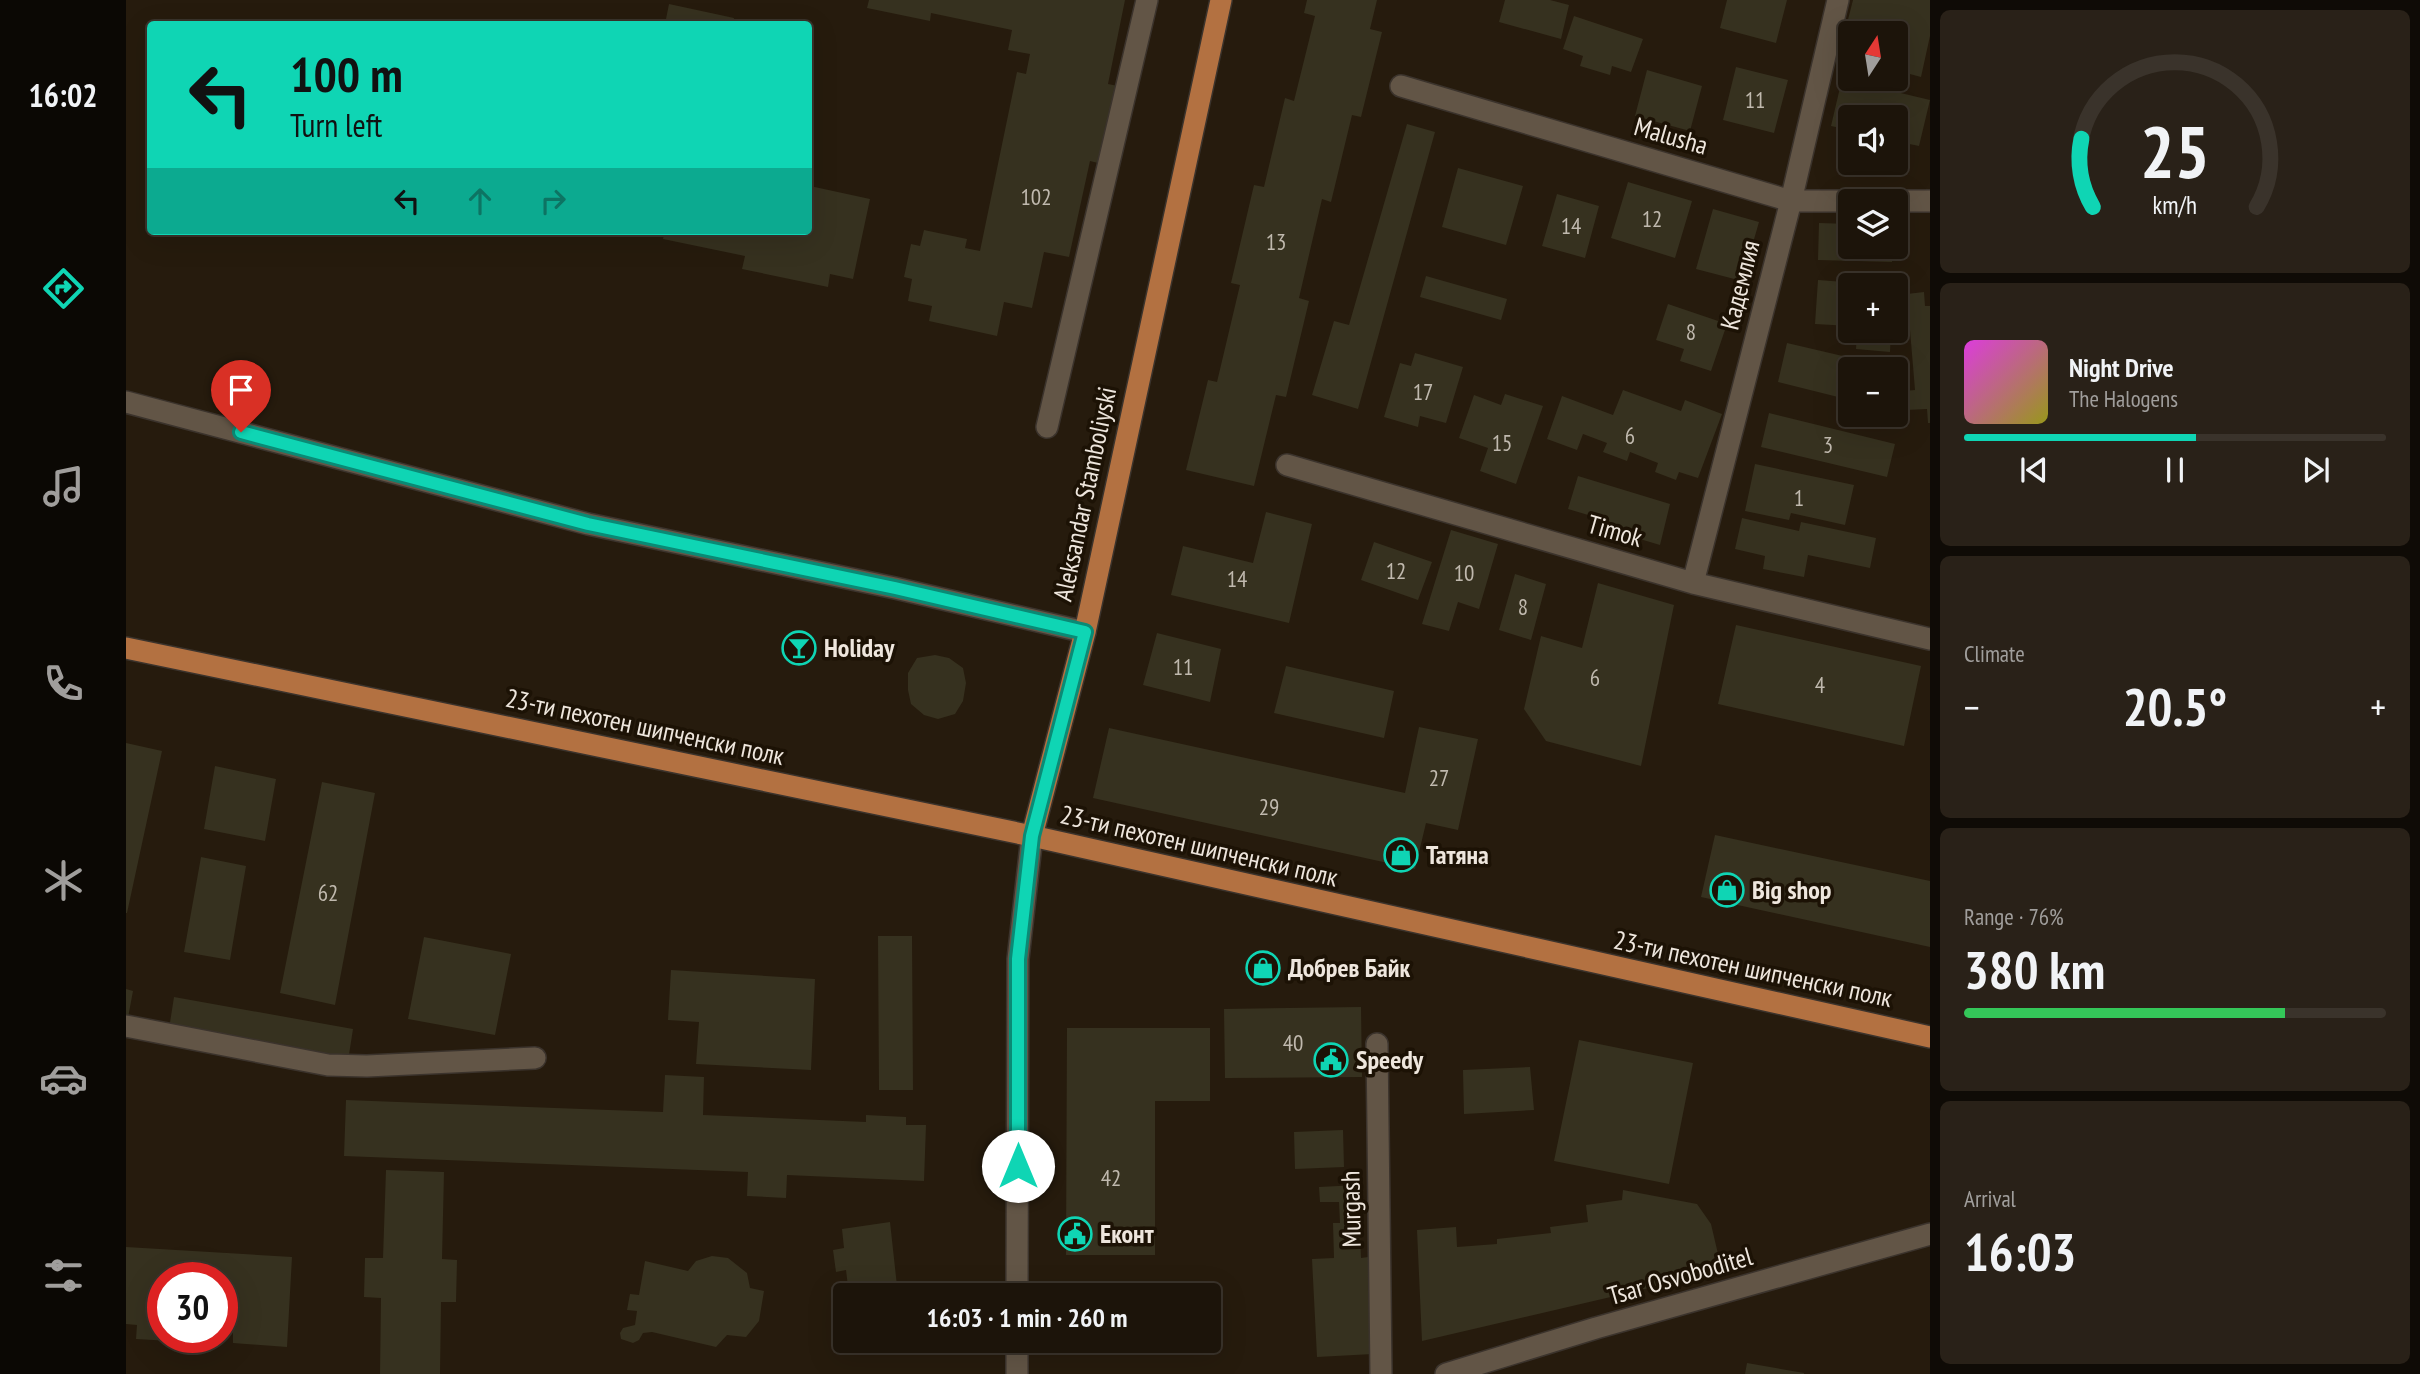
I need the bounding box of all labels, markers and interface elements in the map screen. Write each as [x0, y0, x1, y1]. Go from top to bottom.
north arrow [1838, 21, 1908, 91]
map controls [1838, 21, 1908, 427]
text: 100 m [290, 42, 403, 106]
icon: left [175, 49, 266, 140]
text: 16:02 [28, 74, 98, 116]
house number: 11 [1745, 85, 1765, 114]
text: Turn left [290, 104, 382, 146]
text: 25 [2140, 104, 2210, 198]
button: sound [1838, 105, 1908, 175]
street label: Malusha [1631, 109, 1712, 162]
icon: left [388, 182, 426, 220]
icon: ahead [461, 182, 499, 220]
icon: right [534, 182, 572, 220]
house number: 102 [1020, 182, 1052, 211]
button: layers [1838, 189, 1908, 259]
text: km/h [2153, 189, 2197, 221]
house number: 12 [1642, 204, 1662, 233]
house number: 14 [1561, 211, 1581, 240]
house number: 13 [1266, 227, 1286, 256]
street label: Кадемлия [1712, 237, 1767, 333]
icon: directions [39, 264, 88, 313]
button: + [1838, 273, 1908, 343]
house number: 8 [1686, 317, 1696, 346]
text: Night Drive [2069, 351, 2174, 384]
button: − [1838, 357, 1908, 427]
pin [211, 360, 271, 432]
icon: arrive [222, 371, 260, 409]
house number: 17 [1413, 377, 1433, 406]
street label: Aleksandar Stamboliyski [1046, 384, 1123, 604]
text: The Halogens [2069, 384, 2178, 413]
house number: 6 [1625, 421, 1635, 450]
house number: 15 [1492, 428, 1512, 457]
house number: 3 [1823, 430, 1833, 459]
icon: previous [2015, 451, 2053, 489]
icon: pause [2156, 451, 2194, 489]
icon: next [2297, 451, 2335, 489]
icon: music [39, 462, 88, 511]
house number: 1 [1794, 483, 1804, 512]
street label: Timok [1584, 507, 1646, 554]
house number: 12 [1386, 556, 1406, 585]
house number: 10 [1454, 558, 1474, 587]
house number: 14 [1227, 564, 1247, 593]
house number: 8 [1518, 592, 1528, 621]
bar icon: Holiday [780, 629, 818, 667]
place label: Holiday [824, 631, 895, 664]
text: Climate [1964, 639, 2025, 668]
house number: 11 [1173, 652, 1193, 681]
icon: phone [39, 659, 88, 708]
house number: 6 [1590, 663, 1600, 692]
house number: 4 [1815, 670, 1825, 699]
text: 20.5° [2123, 673, 2227, 740]
street label: 23-ти пехотен шипченски полк [503, 681, 787, 772]
text: − [1964, 682, 1980, 731]
text: + [2370, 682, 2386, 731]
house number: 27 [1429, 763, 1449, 792]
house number: 29 [1259, 792, 1279, 821]
street label: 23-ти пехотен шипченски полк [1057, 798, 1341, 894]
shop icon: Татяна [1382, 836, 1420, 874]
place label: Татяна [1426, 838, 1489, 871]
icon: climate [39, 856, 88, 905]
shop icon: Big shop [1708, 871, 1746, 909]
place label: Big shop [1752, 873, 1831, 906]
house number: 62 [318, 878, 338, 907]
text: Range · 76% [1964, 902, 2064, 931]
street label: 23-ти пехотен шипченски полк [1611, 923, 1895, 1014]
text: 380 km [1964, 936, 2105, 1003]
shop icon: Добрев Байк [1244, 949, 1282, 987]
place label: Добрев Байк [1288, 951, 1411, 984]
house number: 40 [1283, 1028, 1303, 1057]
public building icon: Speedy [1312, 1041, 1350, 1079]
place label: Speedy [1356, 1043, 1424, 1076]
icon: car [39, 1054, 88, 1103]
position arrow [981, 1129, 1055, 1203]
house number: 42 [1101, 1163, 1121, 1192]
street label: Murgash [1333, 1170, 1368, 1248]
text: Arrival [1964, 1184, 2016, 1213]
public building icon: Еконт [1056, 1215, 1094, 1253]
place label: Еконт [1100, 1217, 1154, 1250]
text: 16:03 [1964, 1218, 2076, 1285]
street label: Tsar Osvoboditel [1604, 1239, 1756, 1312]
icon: filters [39, 1251, 88, 1300]
speed limit sign: 30 [147, 1262, 238, 1353]
text: 16:03 · 1 min · 260 m [927, 1301, 1127, 1334]

